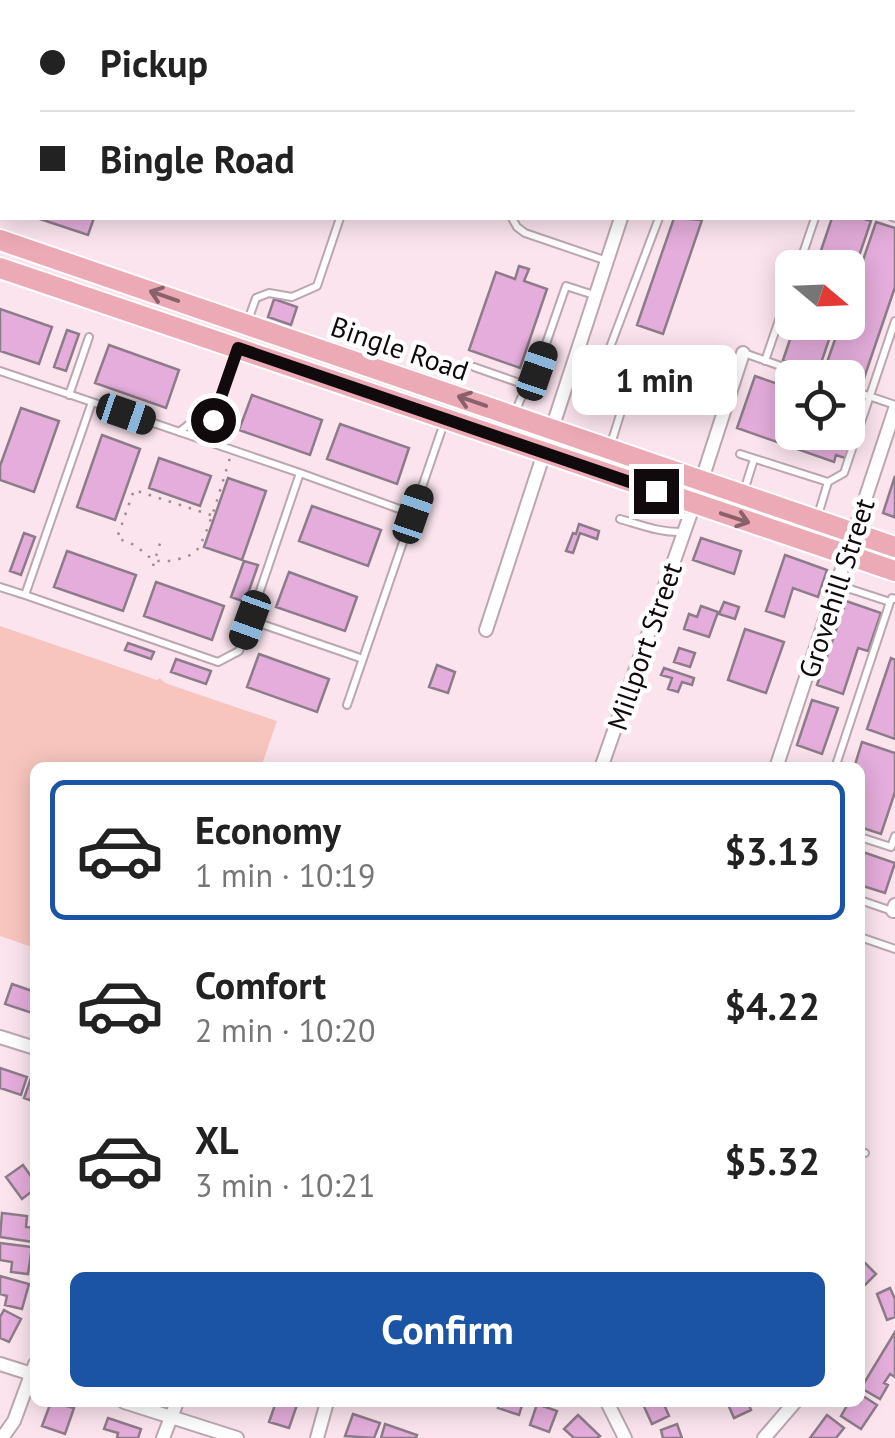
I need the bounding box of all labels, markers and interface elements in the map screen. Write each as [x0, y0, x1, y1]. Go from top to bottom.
text: Pickup [100, 38, 208, 87]
text: Bingle Road [100, 134, 295, 183]
north arrow [775, 250, 865, 340]
map controls [775, 250, 865, 450]
one-way arrow [150, 286, 181, 304]
street label: Bingle Road [326, 307, 474, 389]
car [513, 338, 561, 404]
callout: 1 min [574, 346, 738, 416]
text: 1 min [615, 359, 694, 401]
button: locate [775, 360, 865, 450]
car [93, 390, 159, 438]
one-way arrow [456, 391, 488, 409]
route start [191, 398, 236, 443]
route end [634, 469, 679, 514]
car [389, 481, 437, 547]
street label: Grovehill Street [790, 493, 883, 683]
one-way arrow [718, 510, 750, 528]
street label: Millport Street [598, 557, 690, 735]
car [226, 587, 274, 653]
icon: car [75, 805, 165, 895]
text: Economy [195, 805, 341, 854]
text: $3.13 [724, 826, 820, 875]
text: 1 min · 10:19 [195, 854, 375, 896]
icon: car [75, 960, 165, 1050]
text: Comfort [195, 960, 326, 1009]
text: $4.22 [724, 981, 820, 1030]
text: 2 min · 10:20 [195, 1009, 375, 1051]
icon: car [75, 1115, 165, 1205]
text: XL [195, 1115, 239, 1164]
text: $5.32 [724, 1136, 820, 1185]
text: 3 min · 10:21 [195, 1164, 375, 1206]
button: Confirm [70, 1272, 825, 1387]

